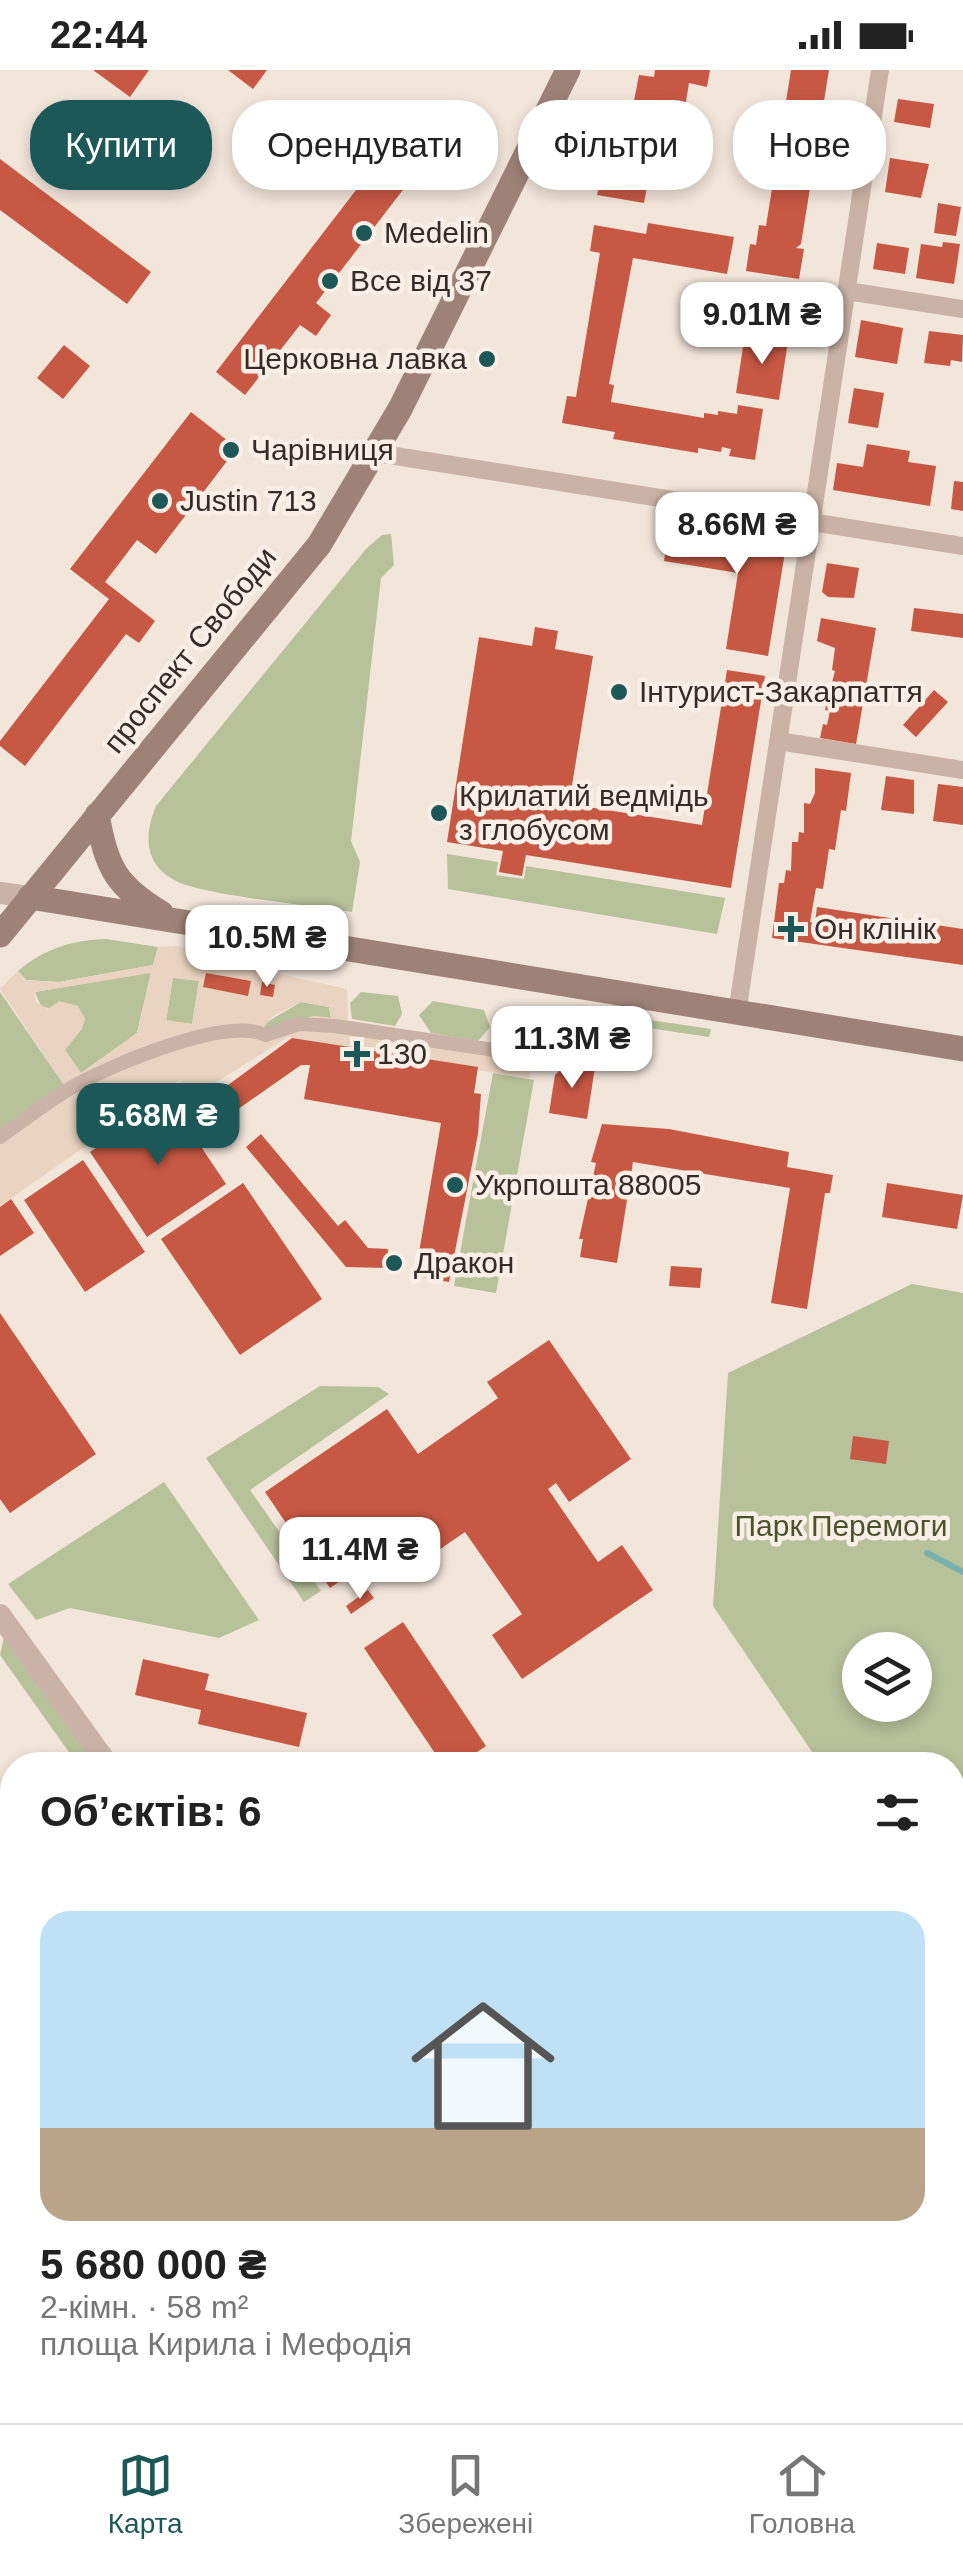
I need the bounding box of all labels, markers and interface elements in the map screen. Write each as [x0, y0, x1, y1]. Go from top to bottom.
text: 22:44 [50, 14, 147, 56]
chip: Купити [30, 100, 212, 190]
chip: Орендувати [232, 100, 498, 190]
chip: Фільтри [518, 100, 713, 190]
chip: Нове [733, 100, 886, 190]
place label: Medelin [384, 216, 489, 249]
marker: Medelin [353, 222, 375, 244]
place label: Все від 37 [350, 264, 492, 297]
marker: Все від 37 [319, 270, 341, 292]
pin: 9.01M ₴ [670, 282, 854, 367]
text: 9.01M ₴ [702, 296, 822, 332]
place label: Церковна лавка [243, 342, 467, 375]
marker: Церковна лавка [476, 348, 498, 370]
place label: Чарівниця [251, 433, 394, 466]
marker: Чарівниця [220, 439, 242, 461]
place label: Justin 713 [180, 484, 317, 517]
marker: Justin 713 [149, 490, 171, 512]
pin: 8.66M ₴ [645, 492, 829, 577]
text: 8.66M ₴ [677, 506, 797, 542]
street label: проспект Свободи [97, 540, 283, 759]
place label: Інтурист-Закарпаття [639, 675, 923, 708]
marker: Інтурист-Закарпаття [608, 681, 630, 703]
place label: Крилатий ведмідь з глобусом [459, 779, 709, 846]
marker: Крилатий ведмідь з глобусом [428, 802, 450, 824]
pin: 10.5M ₴ [175, 905, 359, 990]
place label: Он клінік [814, 912, 937, 945]
marker: Он клінік [778, 916, 804, 942]
text: 10.5M ₴ [207, 919, 327, 955]
pin: 11.3M ₴ [480, 1006, 664, 1091]
text: 11.3M ₴ [513, 1020, 631, 1056]
place label: 130 [377, 1037, 427, 1070]
marker: 130 [346, 1043, 368, 1065]
pin: 5.68M ₴ [66, 1083, 250, 1168]
text: 5.68M ₴ [98, 1097, 218, 1133]
place label: Укрпошта 88005 [475, 1168, 701, 1201]
marker: Укрпошта 88005 [444, 1174, 466, 1196]
place label: Дракон [414, 1246, 514, 1279]
marker: Дракон [383, 1252, 405, 1274]
park label: Парк Перемоги [734, 1509, 948, 1542]
pin: 11.4M ₴ [268, 1517, 452, 1602]
text: 11.4M ₴ [301, 1531, 419, 1567]
map controls [842, 1632, 932, 1722]
button: layers [842, 1632, 932, 1722]
icon: filters [870, 1785, 925, 1840]
text: Об’єктів: 6 [40, 1788, 262, 1835]
icon: home [393, 1976, 573, 2156]
text: 5 680 000 ₴ [40, 2241, 267, 2288]
text: 2-кімн. · 58 m² [40, 2289, 248, 2325]
text: площа Кирила і Мефодія [40, 2326, 412, 2362]
tab: Карта [108, 2448, 183, 2540]
tab: Збережені [398, 2448, 533, 2540]
tab: Головна [749, 2448, 855, 2540]

